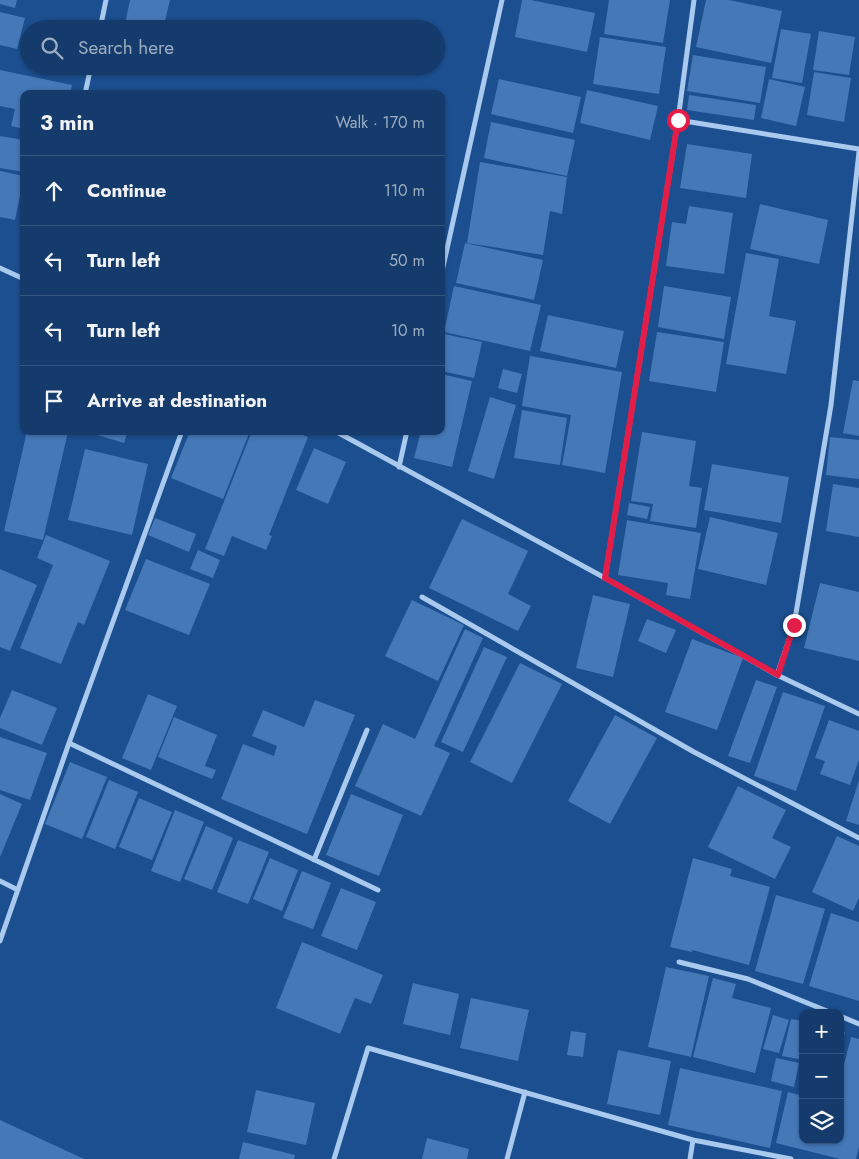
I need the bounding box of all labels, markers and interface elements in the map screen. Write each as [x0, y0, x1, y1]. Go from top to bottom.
search box [20, 20, 445, 75]
icon: search [38, 34, 66, 62]
text: Search here [78, 34, 174, 61]
text: 3 min [40, 108, 94, 138]
route start [667, 109, 690, 132]
text: Walk · 170 m [335, 111, 425, 134]
icon: ahead [40, 177, 68, 205]
text: Continue [87, 177, 166, 204]
text: 110 m [384, 179, 425, 202]
icon: left [40, 247, 68, 275]
text: Turn left [87, 247, 160, 274]
text: 50 m [389, 249, 425, 272]
icon: left [40, 317, 68, 345]
text: Turn left [87, 317, 160, 344]
text: 10 m [391, 319, 425, 342]
icon: arrive [40, 387, 68, 415]
text: Arrive at destination [87, 387, 267, 414]
route end [783, 614, 806, 637]
map controls [799, 1009, 844, 1144]
button: + [799, 1009, 844, 1054]
button: − [799, 1054, 844, 1099]
button: layers [799, 1099, 844, 1144]

